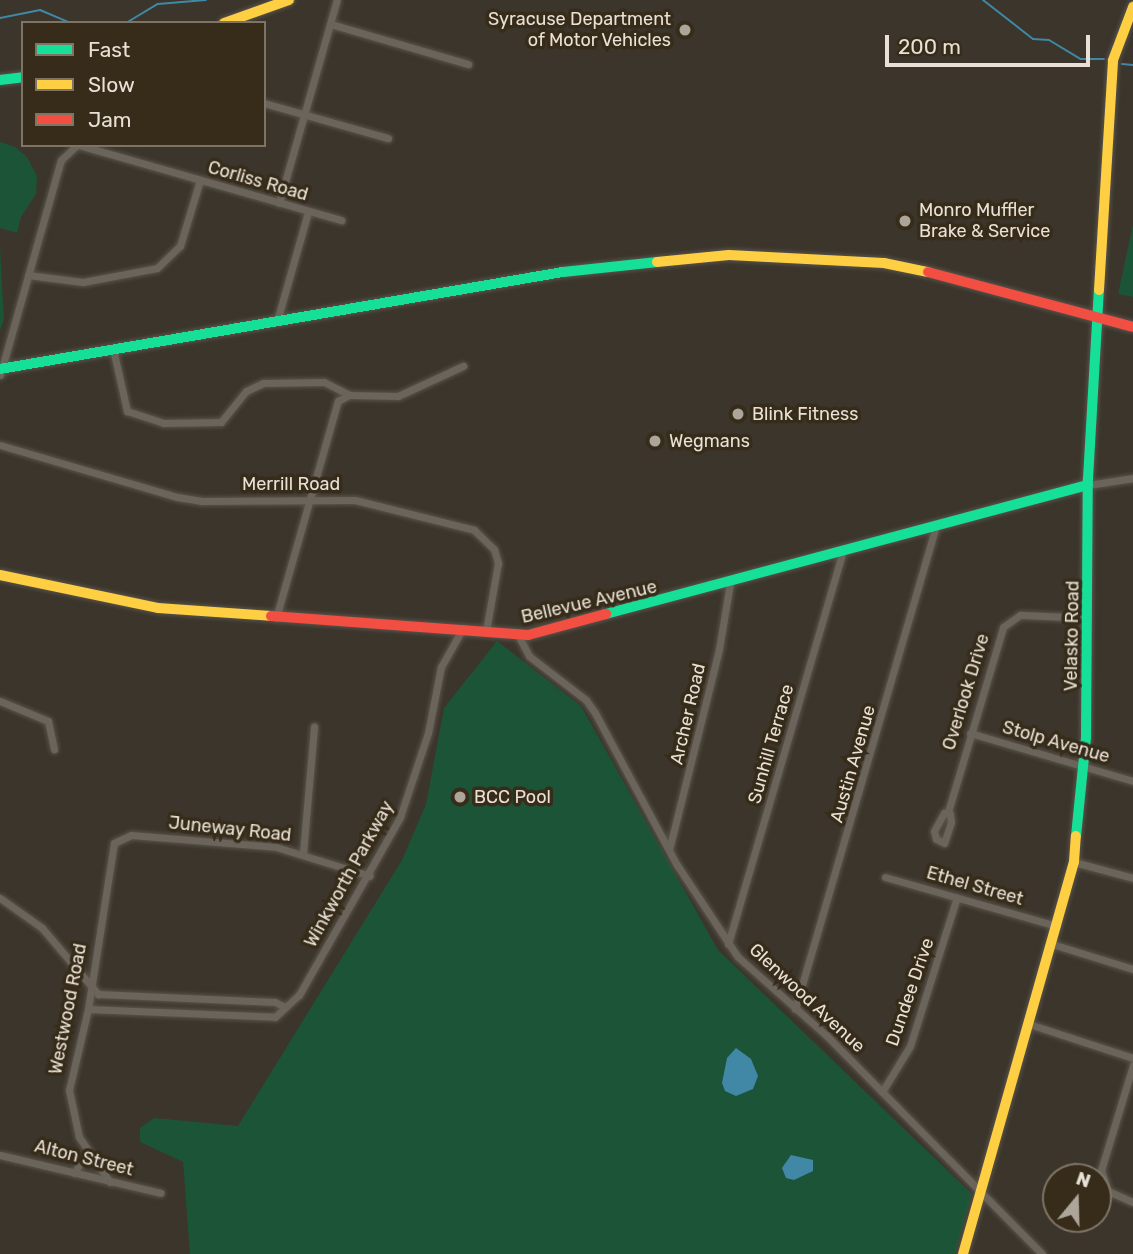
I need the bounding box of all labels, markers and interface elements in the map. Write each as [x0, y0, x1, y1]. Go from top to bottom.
place label: Syracuse Department of Motor Vehicles [488, 9, 671, 52]
legend [21, 21, 266, 147]
scale bar [888, 21, 1093, 65]
marker: Syracuse Department of Motor Vehicles [677, 22, 693, 38]
text: 200 m [898, 34, 961, 59]
text: Fast [88, 37, 130, 62]
text: Slow [88, 72, 135, 97]
text: Jam [88, 107, 132, 132]
street label: Corliss Road [205, 156, 311, 206]
place label: Monro Muffler Brake & Service [919, 200, 1050, 242]
marker: Monro Muffler Brake & Service [897, 213, 913, 229]
place label: Blink Fitness [752, 403, 859, 425]
marker: Blink Fitness [730, 406, 746, 422]
place label: Wegmans [669, 430, 750, 452]
marker: Wegmans [647, 433, 663, 449]
street label: Merrill Road [242, 473, 340, 495]
street label: Bellevue Avenue [519, 576, 659, 628]
street label: Velasko Road [1060, 580, 1084, 692]
street label: Overlook Drive [938, 631, 994, 753]
street label: Archer Road [666, 661, 710, 767]
street label: Sunhill Terrace [744, 682, 798, 806]
street label: Austin Avenue [826, 703, 880, 825]
street label: Stolp Avenue [1000, 716, 1112, 768]
place label: BCC Pool [474, 786, 551, 808]
marker: BCC Pool [452, 789, 468, 805]
street label: Winkworth Parkway [300, 797, 398, 951]
street label: Juneway Road [167, 812, 293, 846]
street label: Ethel Street [924, 862, 1026, 910]
street label: Dundee Drive [881, 935, 939, 1049]
street label: Glenwood Avenue [745, 939, 869, 1057]
street label: Westwood Road [45, 942, 91, 1076]
street label: Alton Street [32, 1135, 136, 1181]
north arrow [1042, 1163, 1112, 1233]
text: N [1073, 1166, 1094, 1193]

